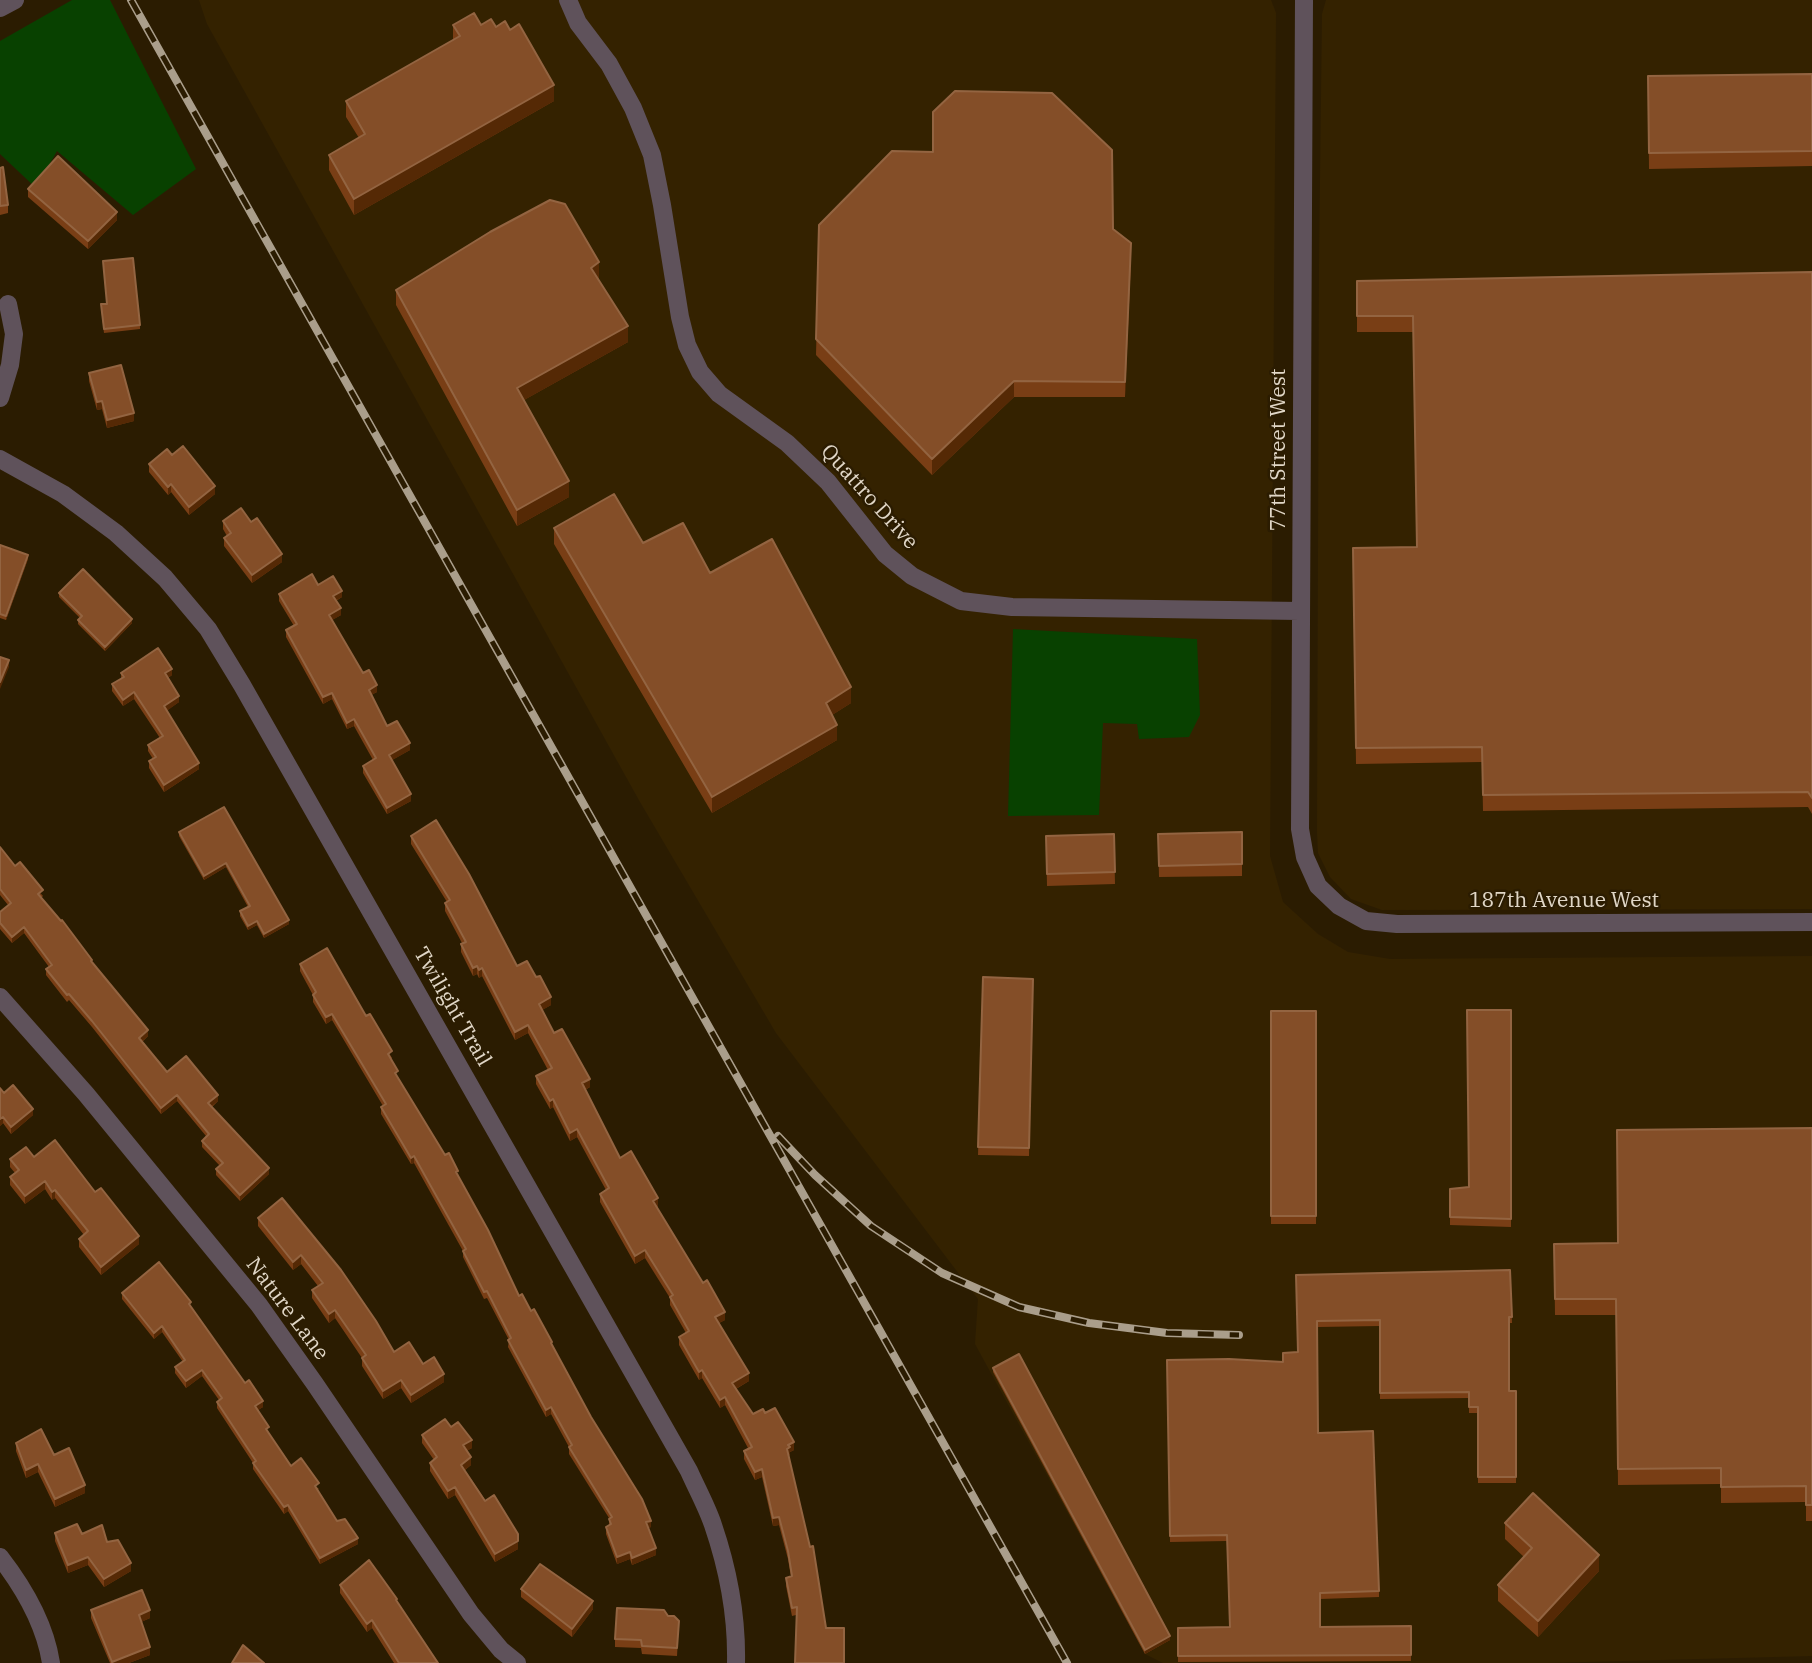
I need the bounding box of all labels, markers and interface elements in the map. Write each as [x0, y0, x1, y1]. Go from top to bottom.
street label: 77th Street West [1266, 369, 1292, 531]
street label: Quattro Drive [815, 439, 923, 555]
street label: 187th Avenue West [1469, 888, 1659, 914]
street label: Twilight Trail [408, 943, 496, 1071]
street label: Nature Lane [240, 1253, 334, 1365]

